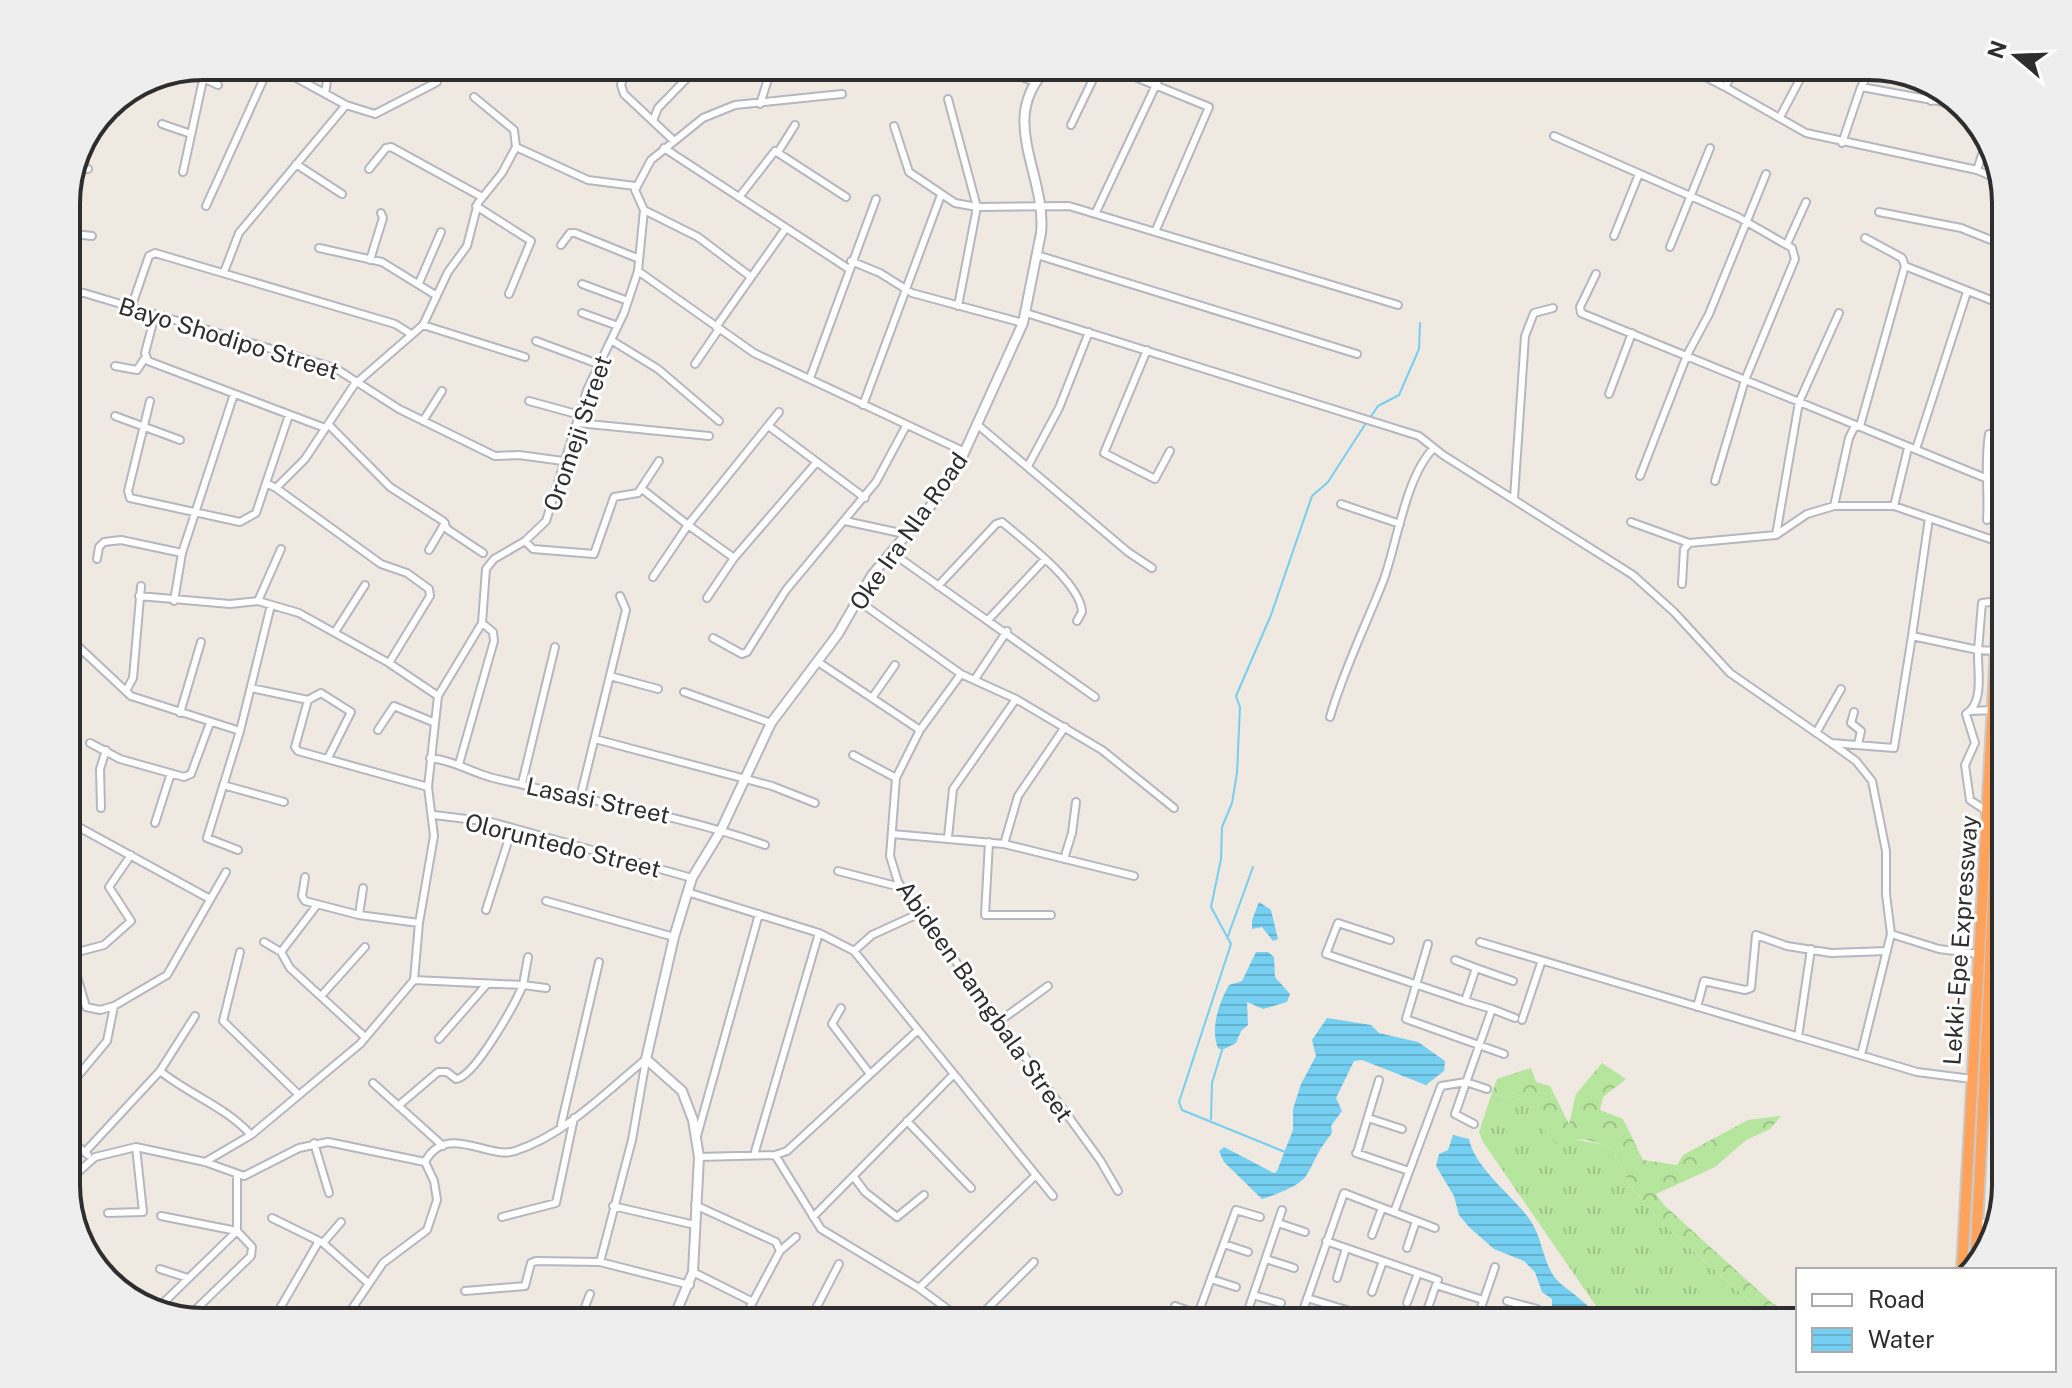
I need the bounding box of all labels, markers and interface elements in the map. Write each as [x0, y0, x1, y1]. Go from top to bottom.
north arrow [1976, 16, 2056, 96]
text: N [1982, 37, 2012, 62]
street label: Bayo Shodipo Street [116, 291, 342, 385]
street label: Oromeji Street [537, 351, 617, 515]
street label: Oke Ira Nla Road [843, 447, 973, 615]
street label: Lasasi Street [524, 771, 672, 829]
street label: Oloruntedo Street [462, 807, 664, 883]
street label: Lekki-Epe Expressway [1937, 814, 1983, 1066]
street label: Abideen Bamgbala Street [891, 875, 1079, 1127]
legend [1796, 1268, 2056, 1372]
text: Road [1868, 1285, 1925, 1313]
text: Water [1868, 1325, 1935, 1353]

